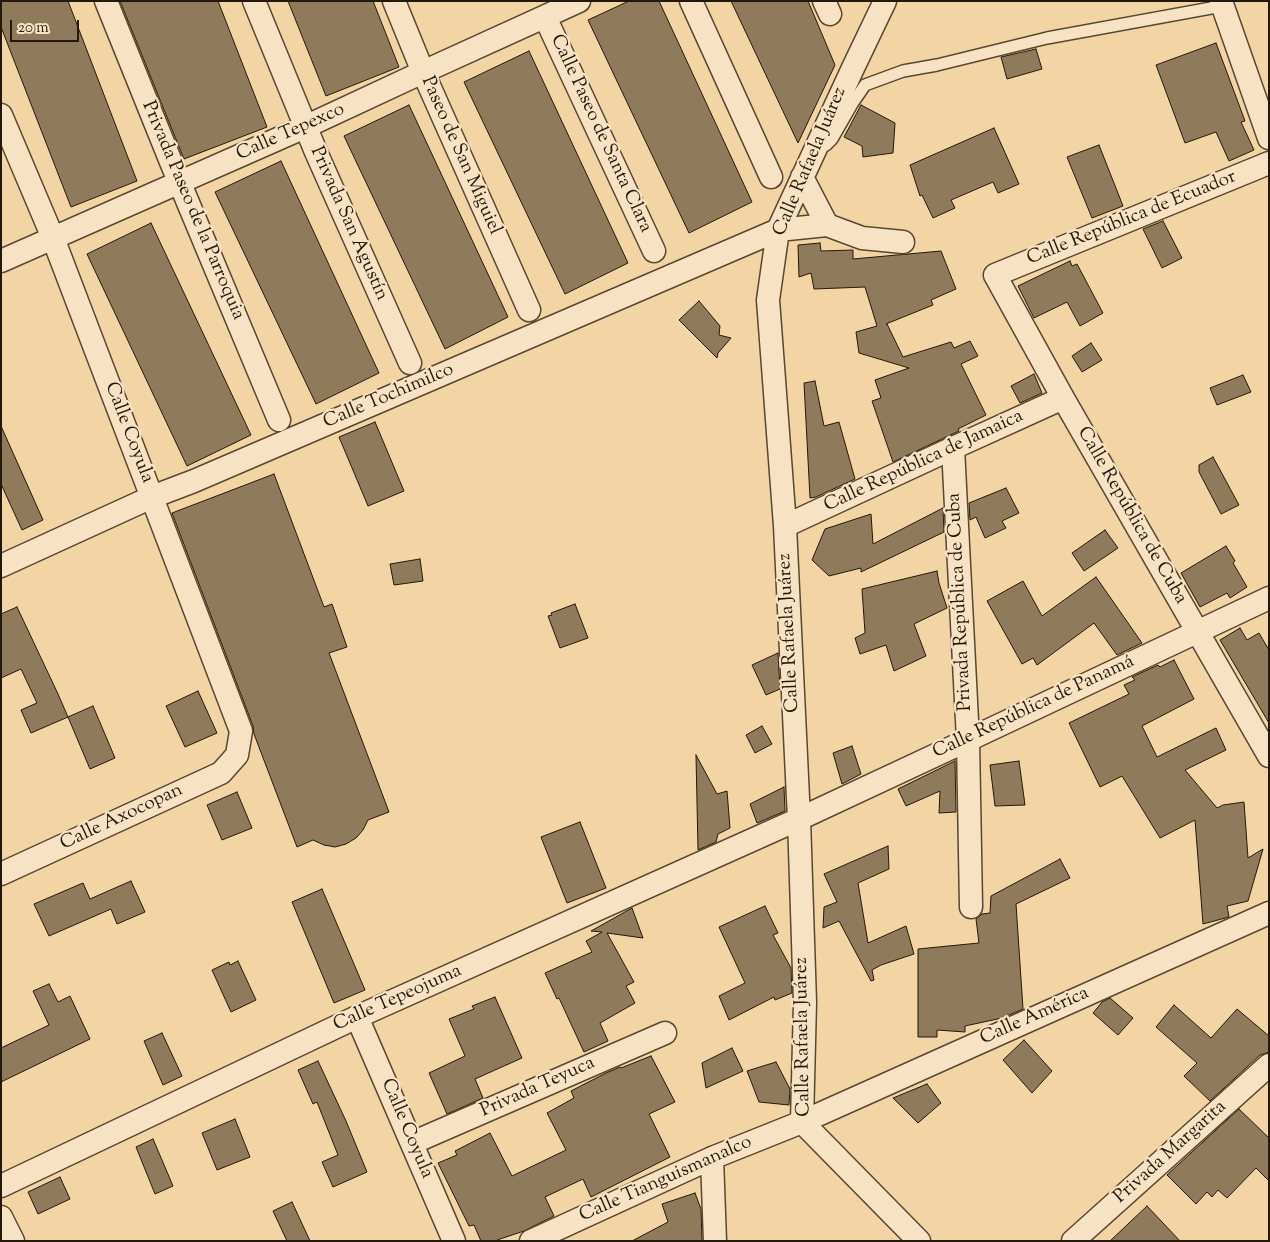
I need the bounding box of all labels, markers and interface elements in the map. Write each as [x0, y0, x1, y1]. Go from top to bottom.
scale bar [12, 10, 81, 42]
text: 20 m [18, 18, 49, 39]
street label: Calle Paseo de Santa Clara [544, 31, 656, 237]
street label: Paseo de San Miguiel [415, 73, 505, 239]
street label: Calle Rafaela Juárez [769, 84, 853, 240]
street label: Privada Paseo de la Parroquia [136, 98, 248, 324]
street label: Calle Tepexco [233, 99, 349, 167]
street label: Privada San Agustín [304, 144, 392, 304]
street label: Calle República de Ecuador [1024, 167, 1240, 271]
street label: Calle Tochimilco [320, 359, 458, 435]
street label: Calle Coyula [98, 379, 158, 487]
street label: Calle República de Jamaica [821, 406, 1027, 518]
street label: Calle República de Cuba [1071, 423, 1191, 609]
street label: Privada República de Cuba [944, 492, 978, 712]
street label: Calle Rafaela Juárez [774, 553, 806, 713]
street label: Calle República de Panamá [930, 651, 1138, 765]
street label: Calle Axocopan [57, 780, 187, 856]
street label: Calle Rafaela Juárez [791, 957, 817, 1117]
street label: Calle Tepeojuma [330, 961, 466, 1037]
street label: Calle América [977, 983, 1093, 1051]
street label: Privada Teyuca [477, 1053, 599, 1123]
street label: Calle Coyula [375, 1076, 437, 1182]
street label: Privada Margarita [1110, 1097, 1232, 1209]
street label: Calle Tianguismanalco [576, 1132, 756, 1228]

